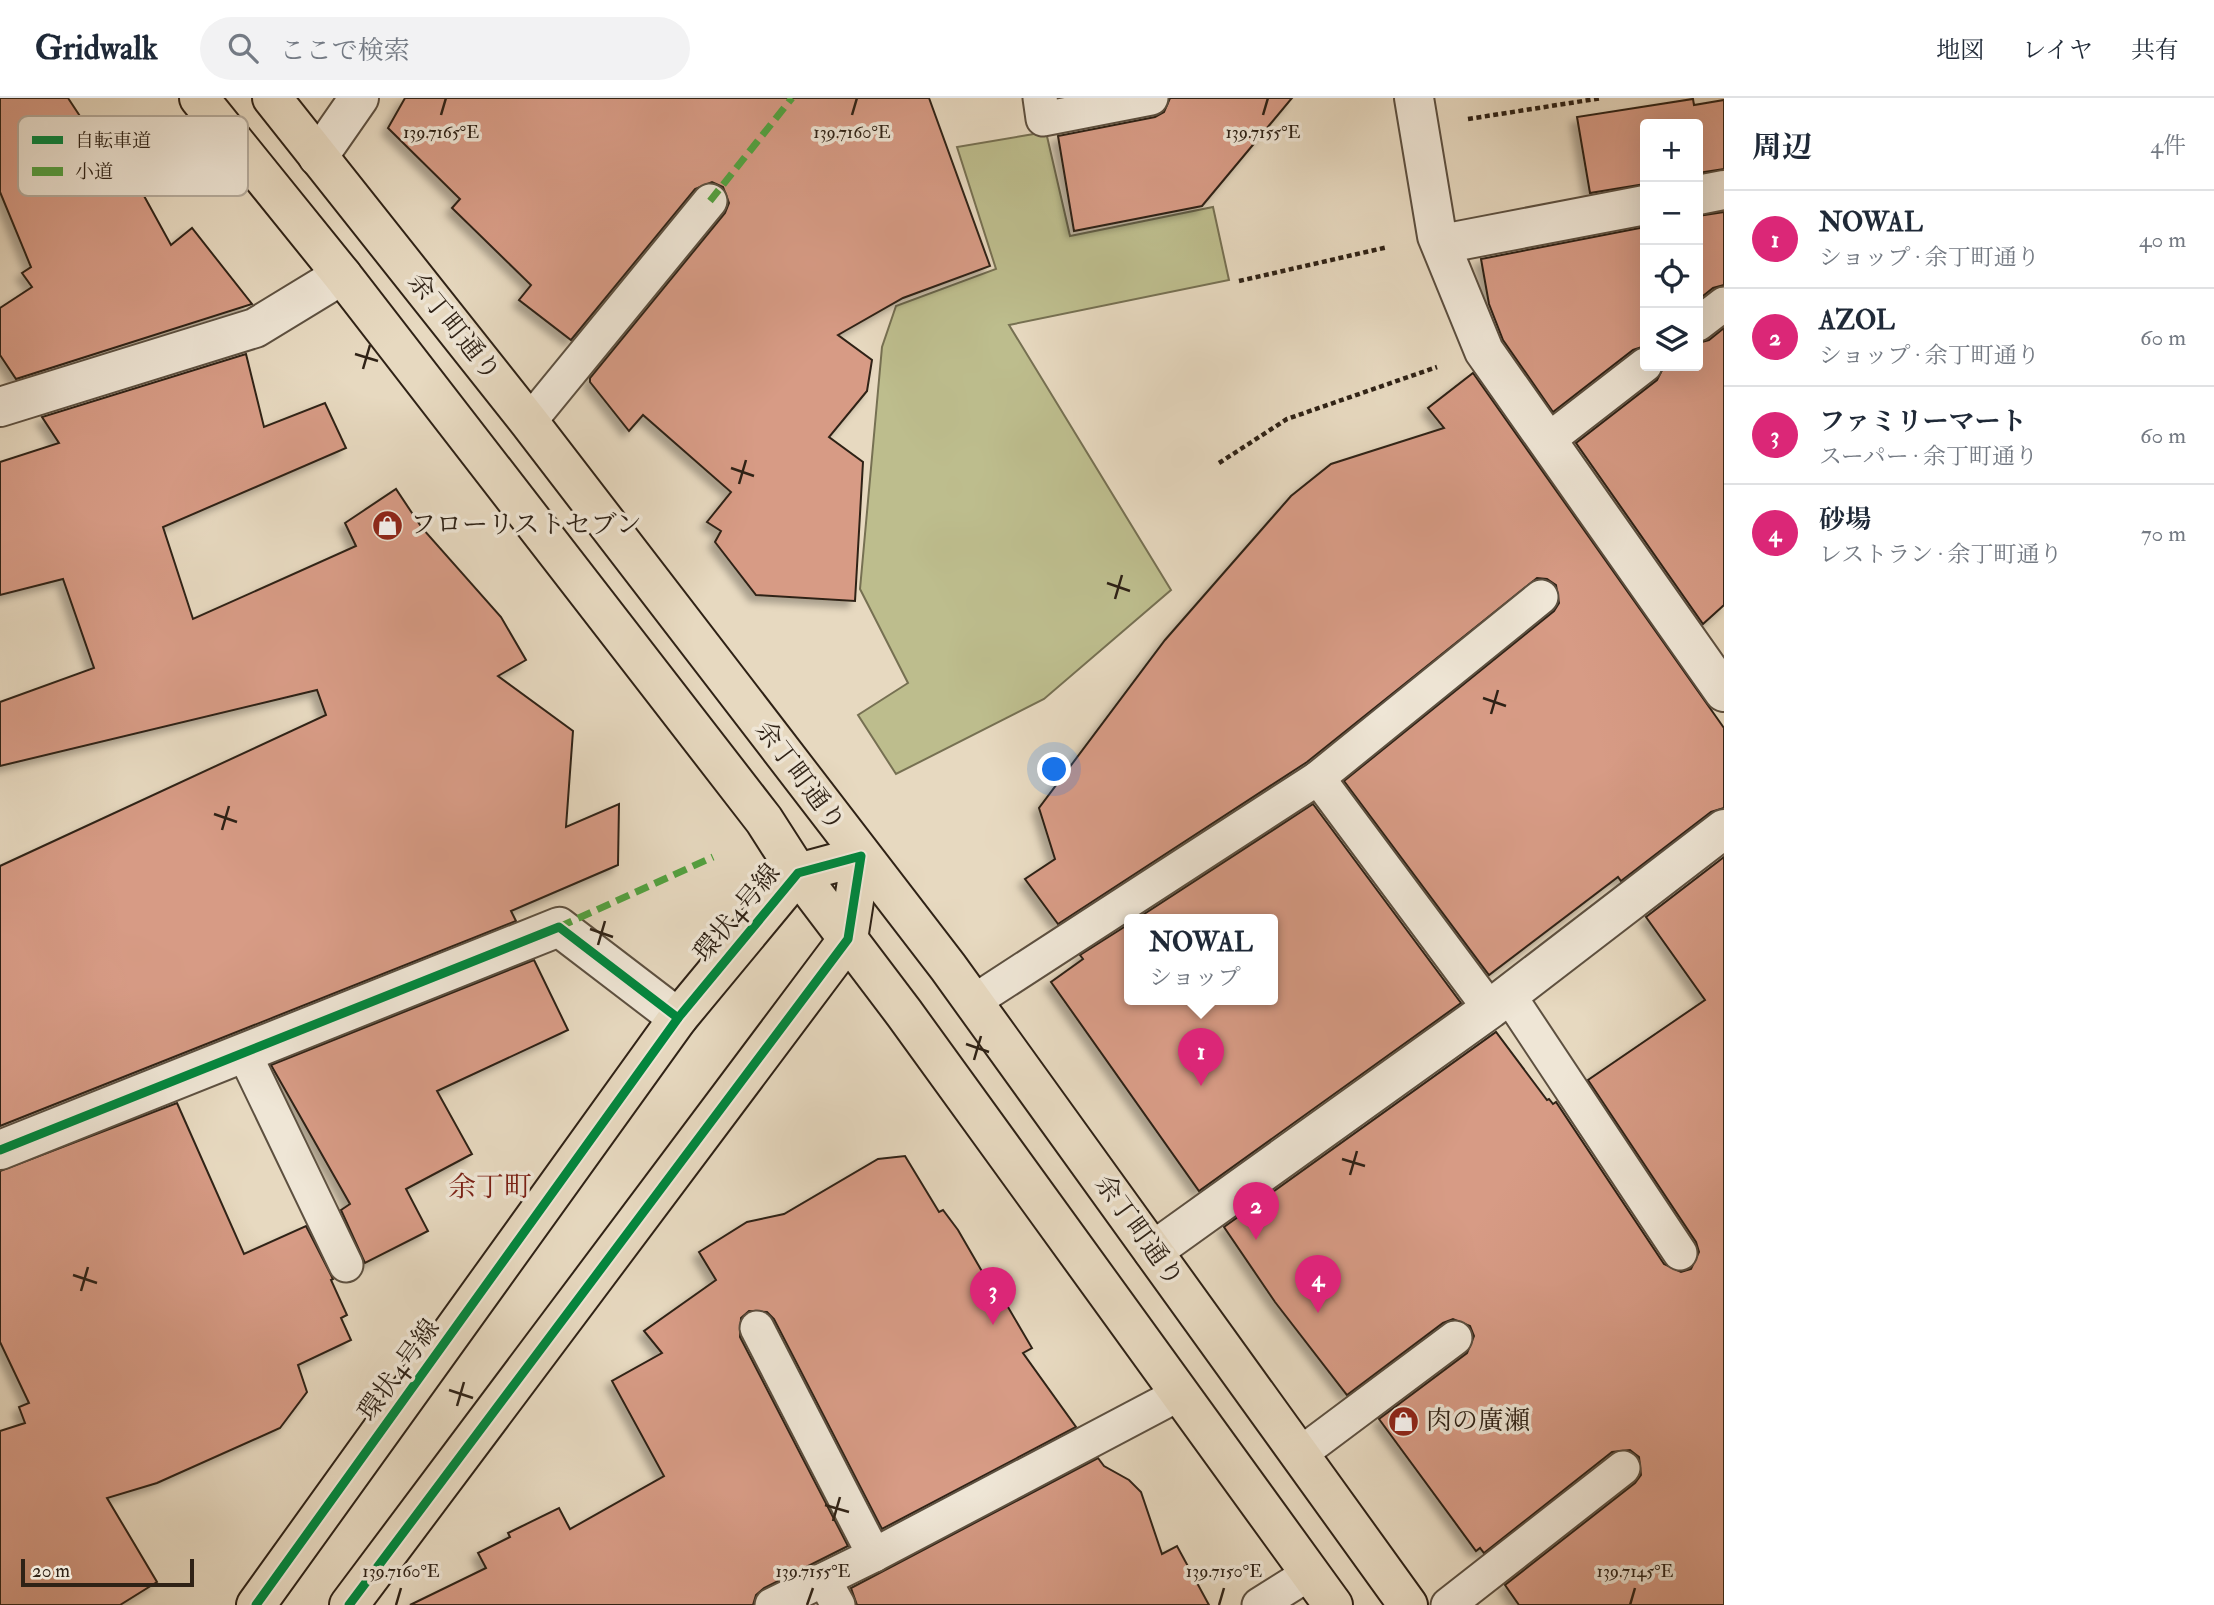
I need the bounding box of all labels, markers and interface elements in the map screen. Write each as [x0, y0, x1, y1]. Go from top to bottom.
search box [200, 17, 690, 80]
text: Gridwalk [35, 28, 158, 69]
icon: search [224, 29, 262, 67]
text: ここで検索 [280, 35, 410, 67]
text: 地図 [1936, 35, 1984, 66]
text: レイヤ [2022, 35, 2093, 66]
text: 共有 [2131, 35, 2179, 66]
legend [18, 116, 248, 196]
map controls [1640, 119, 1703, 371]
button: + [1640, 119, 1703, 182]
text: 139.7165°E [403, 121, 479, 144]
text: 139.7160°E [813, 121, 891, 144]
text: 139.7155°E [1225, 121, 1301, 144]
text: 自転車道 [75, 129, 151, 153]
text: 周辺 [1752, 129, 1812, 166]
text: 4件 [2151, 131, 2186, 160]
text: 小道 [75, 160, 113, 184]
button: − [1640, 182, 1703, 245]
text: NOWAL [1819, 207, 1923, 239]
text: 1 [1771, 225, 1779, 254]
text: 40 m [2139, 225, 2186, 254]
text: ショップ · 余丁町通り [1819, 243, 2040, 272]
button: locate [1640, 245, 1703, 308]
street label: 余丁町通り [401, 266, 507, 388]
text: AZOL [1819, 305, 1895, 337]
button: layers [1640, 308, 1703, 371]
text: 2 [1769, 323, 1781, 352]
text: 60 m [2140, 323, 2186, 352]
text: ショップ · 余丁町通り [1819, 341, 2040, 370]
text: ファミリーマート [1819, 406, 2026, 438]
text: 3 [1771, 421, 1779, 450]
text: 60 m [2140, 421, 2186, 450]
text: スーパー · 余丁町通り [1819, 442, 2038, 471]
text: 砂場 [1819, 504, 1871, 536]
shop icon: フローリストセブン [370, 508, 404, 542]
place label: フローリストセブン [410, 509, 642, 541]
text: 4 [1769, 519, 1781, 548]
text: 70 m [2141, 519, 2186, 548]
text: レストラン · 余丁町通り [1819, 540, 2063, 569]
street label: 余丁町通り [748, 714, 852, 838]
your location [1037, 752, 1071, 786]
street label: 環状4号線 [687, 858, 787, 968]
popup [1124, 914, 1278, 1005]
text: NOWAL [1149, 927, 1253, 959]
text: ショップ [1149, 963, 1241, 992]
pin: 1 [1178, 1028, 1224, 1086]
street label: 余丁町通り [1088, 1169, 1190, 1293]
district label: 余丁町 [448, 1170, 532, 1205]
pin: 2 [1233, 1182, 1279, 1240]
pin: 4 [1295, 1255, 1341, 1313]
pin: 3 [970, 1267, 1016, 1325]
street label: 環状4号線 [351, 1313, 447, 1427]
shop icon: 肉の廣瀬 [1386, 1404, 1420, 1438]
place label: 肉の廣瀬 [1426, 1405, 1530, 1437]
scale bar [21, 1556, 194, 1588]
text: 20 m [32, 1559, 70, 1583]
text: 139.7160°E [362, 1560, 440, 1583]
text: 139.7155°E [775, 1560, 851, 1583]
text: 139.7150°E [1186, 1560, 1262, 1583]
text: 139.7145°E [1597, 1560, 1674, 1583]

